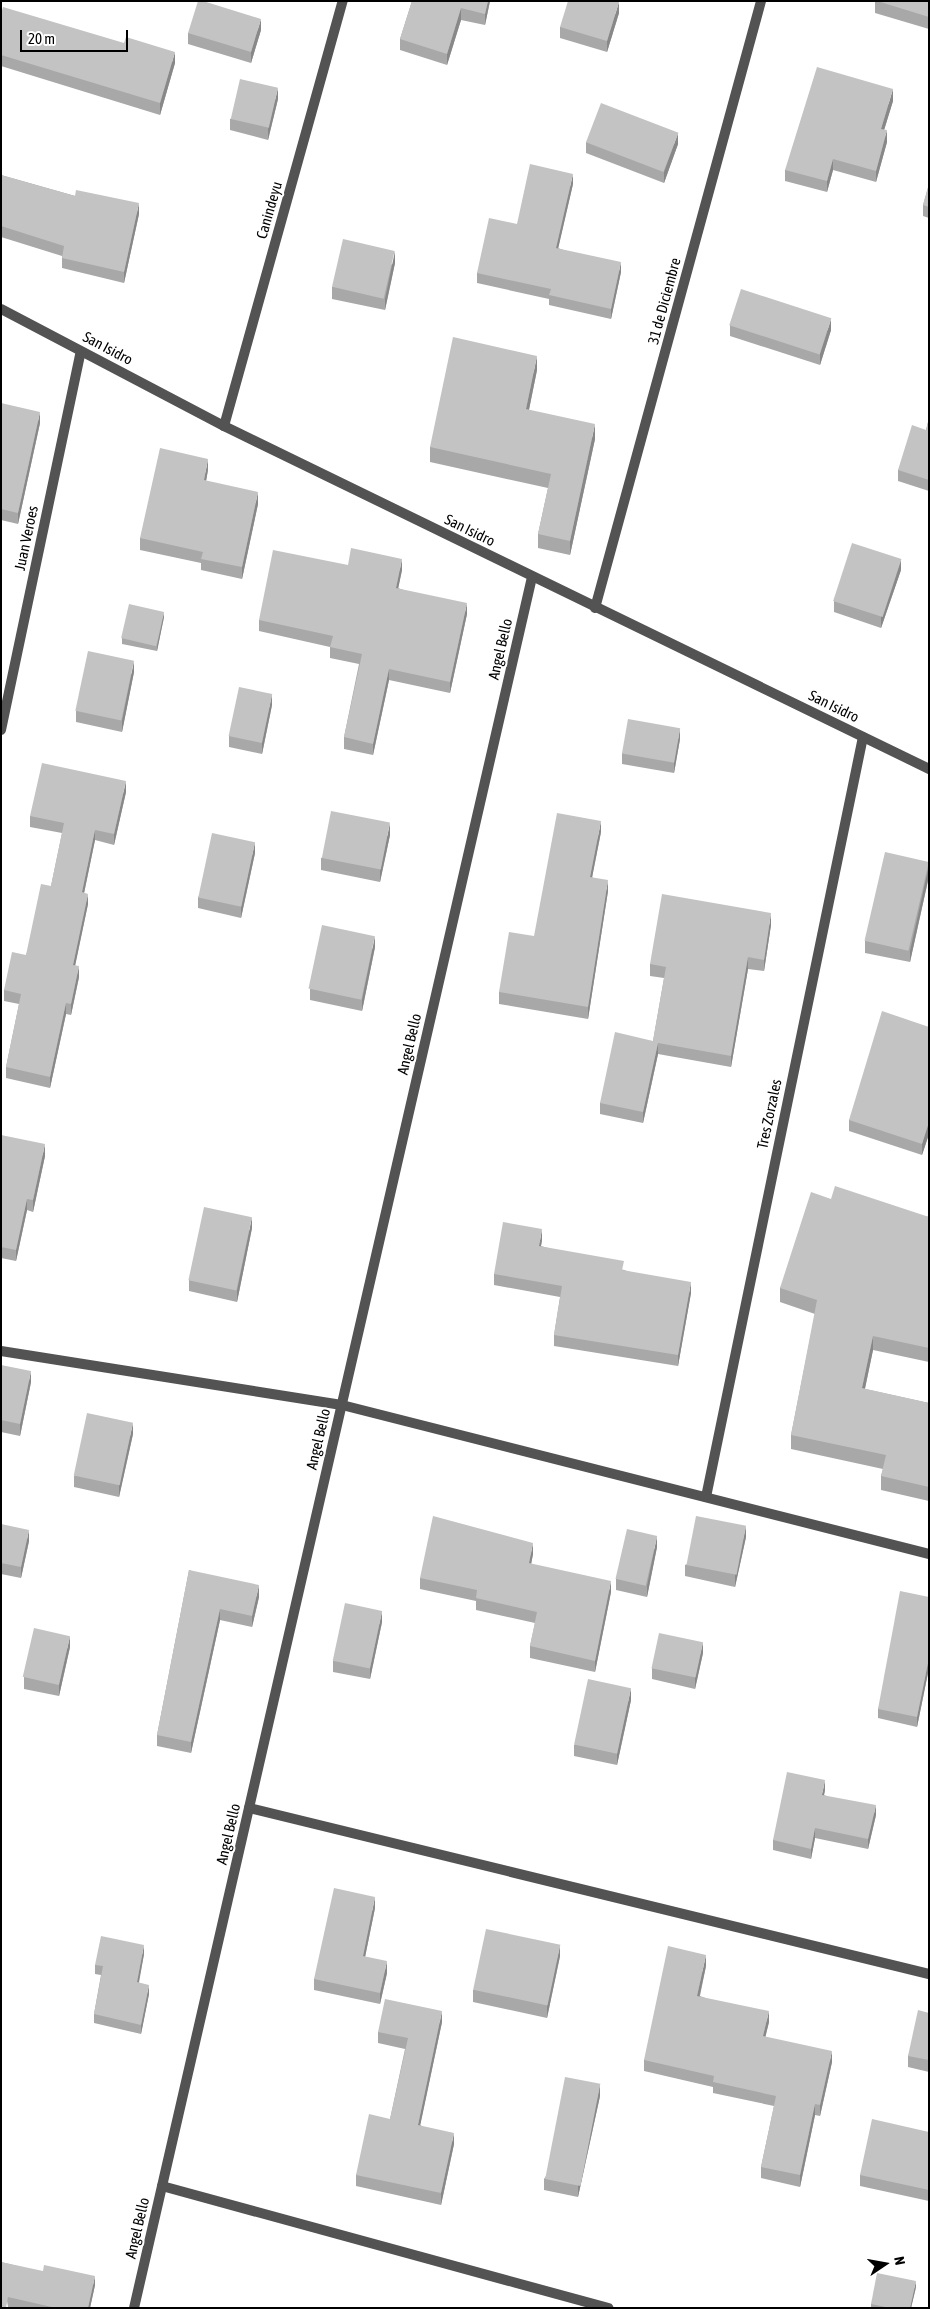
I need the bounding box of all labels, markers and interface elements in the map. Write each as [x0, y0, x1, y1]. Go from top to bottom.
scale bar [22, 20, 130, 52]
text: 20 m [28, 30, 55, 47]
street label: Canindeyu [252, 179, 286, 241]
street label: 31 de Diciembre [644, 256, 684, 346]
street label: San Isidro [80, 327, 136, 369]
street label: Juan Veroes [10, 504, 42, 572]
street label: San Isidro [442, 510, 498, 550]
street label: Angel Bello [484, 617, 516, 681]
street label: San Isidro [806, 686, 862, 726]
street label: Angel Bello [393, 1012, 425, 1076]
street label: Tres Zorzales [753, 1078, 785, 1150]
street label: Angel Bello [302, 1407, 334, 1471]
street label: Angel Bello [212, 1802, 244, 1866]
street label: Angel Bello [121, 2196, 153, 2260]
north arrow [860, 2239, 910, 2289]
text: N [891, 2255, 908, 2267]

